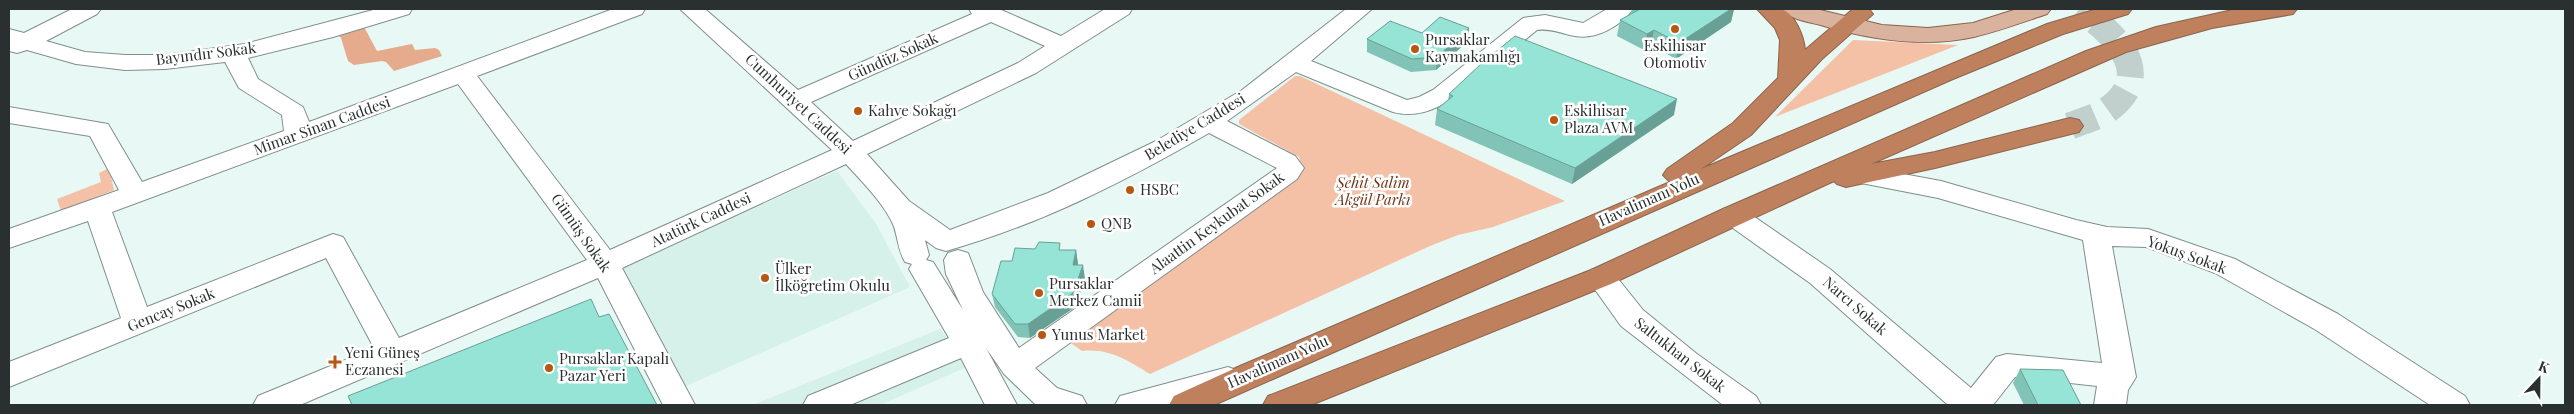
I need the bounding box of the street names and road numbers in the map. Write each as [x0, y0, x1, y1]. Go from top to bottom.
street label: Gündüz Sokak [844, 27, 941, 85]
street label: Bayındır Sokak [155, 37, 258, 69]
street label: Cumhuriyet Caddesi [741, 49, 857, 158]
street label: Belediye Caddesi [1140, 88, 1249, 164]
street label: Mimar Sinan Caddesi [251, 91, 393, 159]
street label: Alaattin Keykubat Sokak [1144, 166, 1288, 278]
street label: Havalimanı Yolu [1595, 168, 1702, 230]
street label: Atatürk Caddesi [646, 187, 754, 251]
street label: Gümüş Sokak [547, 189, 617, 276]
street label: Yokuş Sokak [2144, 230, 2231, 278]
street label: Narcı Sokak [1819, 272, 1893, 339]
street label: Gencay Sokak [124, 282, 218, 336]
street label: Saltukhan Sokak [1631, 312, 1731, 397]
street label: Havalimanı Yolu [1224, 330, 1331, 392]

